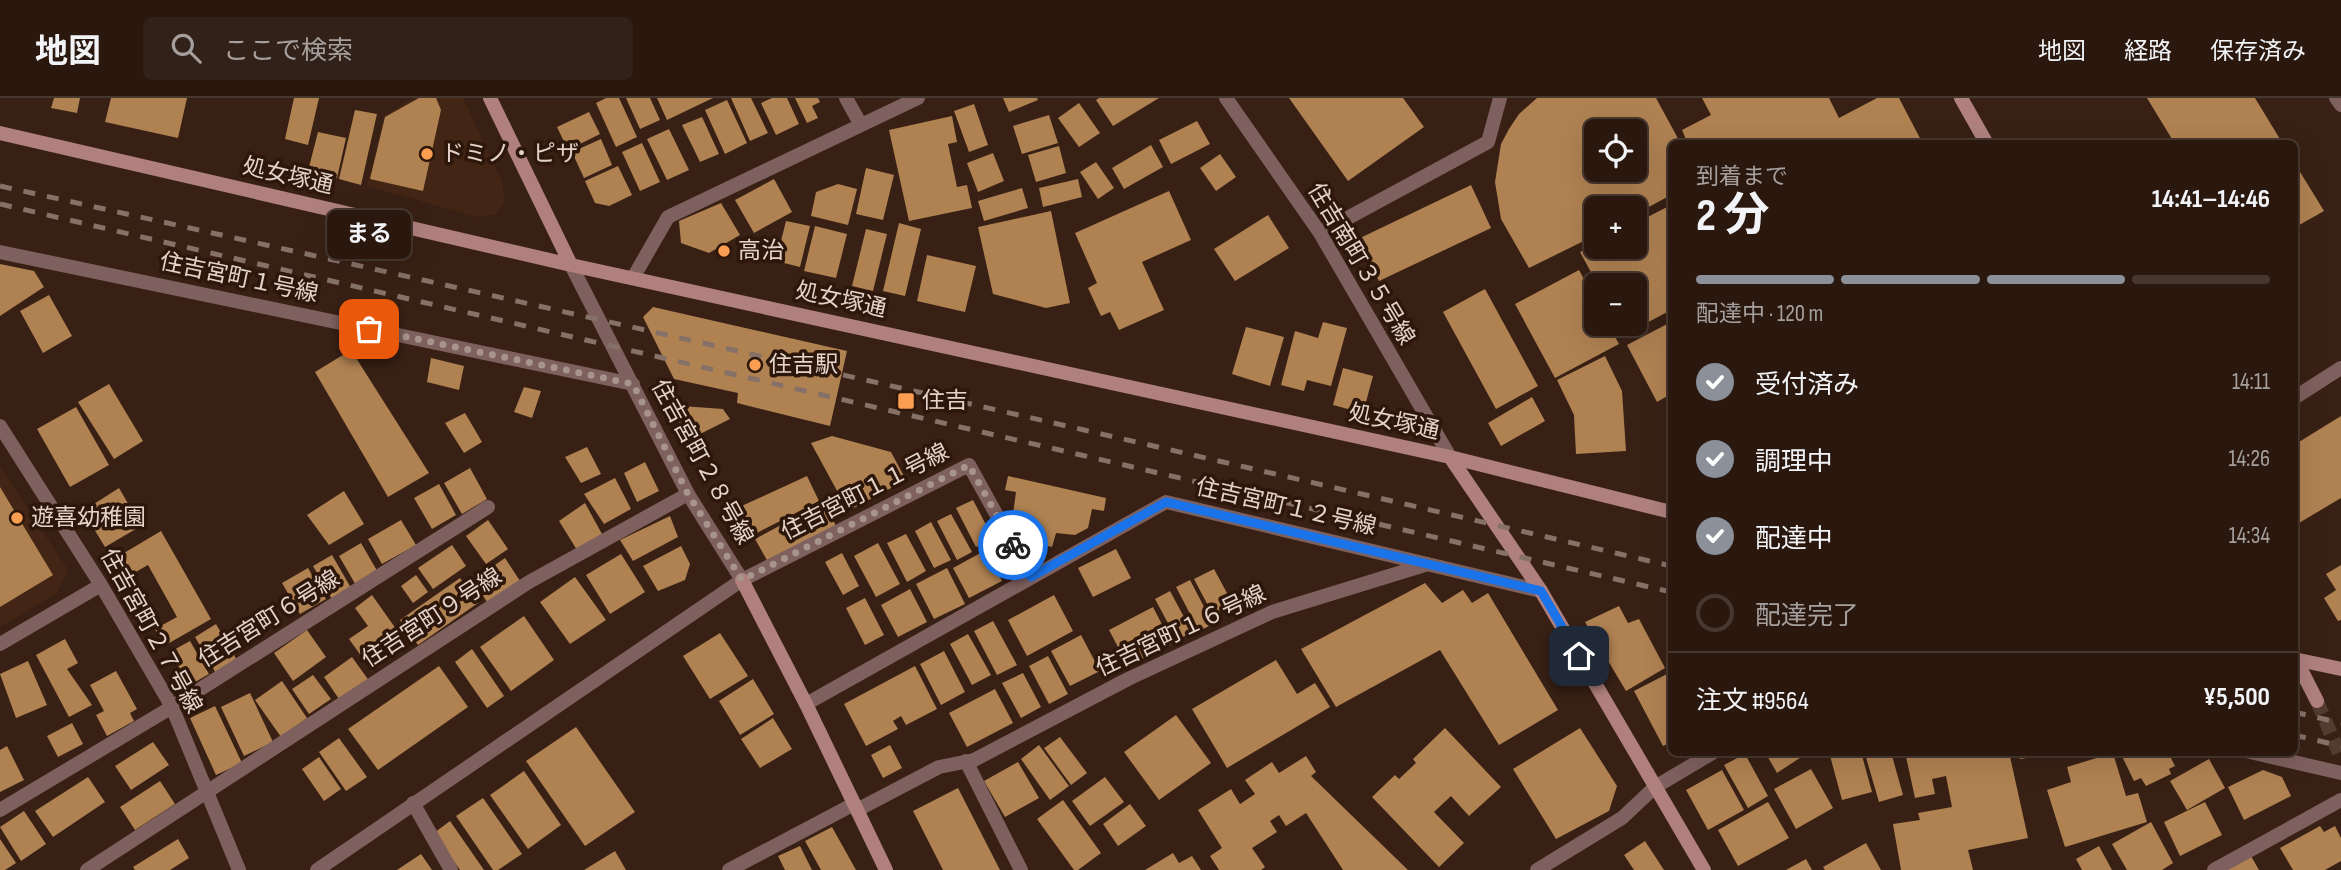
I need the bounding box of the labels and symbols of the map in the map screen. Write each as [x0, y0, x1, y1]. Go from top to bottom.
place label: ドミノ・ピザ [441, 140, 579, 168]
marker: ドミノ・ピザ [419, 146, 435, 162]
street label: 処女塚通 [240, 152, 336, 200]
street label: 住吉南町３５号線 [1302, 178, 1420, 350]
callout: まる [327, 210, 411, 259]
place label: 高治 [738, 237, 784, 265]
marker: 高治 [716, 243, 732, 259]
street label: 住吉宮町１号線 [157, 248, 321, 308]
street label: 処女塚通 [793, 277, 889, 323]
pin [339, 299, 399, 359]
place label: 住吉駅 [769, 351, 838, 379]
marker: 住吉駅 [747, 357, 763, 373]
street label: 住吉宮町２８号線 [645, 375, 759, 549]
place label: 住吉 [922, 387, 968, 415]
marker: 住吉 [896, 391, 916, 411]
street label: 処女塚通 [1346, 399, 1442, 445]
street label: 住吉宮町１１号線 [777, 438, 953, 546]
street label: 住吉宮町１２号線 [1193, 473, 1379, 541]
place label: 遊喜幼稚園 [31, 504, 146, 532]
marker: 遊喜幼稚園 [9, 510, 25, 526]
courier [978, 510, 1048, 580]
street label: 住吉宮町２７号線 [94, 544, 208, 718]
street label: 住吉宮町９号線 [357, 562, 507, 674]
street label: 住吉宮町６号線 [193, 564, 345, 674]
street label: 住吉宮町１６号線 [1092, 579, 1270, 683]
pin [1549, 626, 1609, 686]

